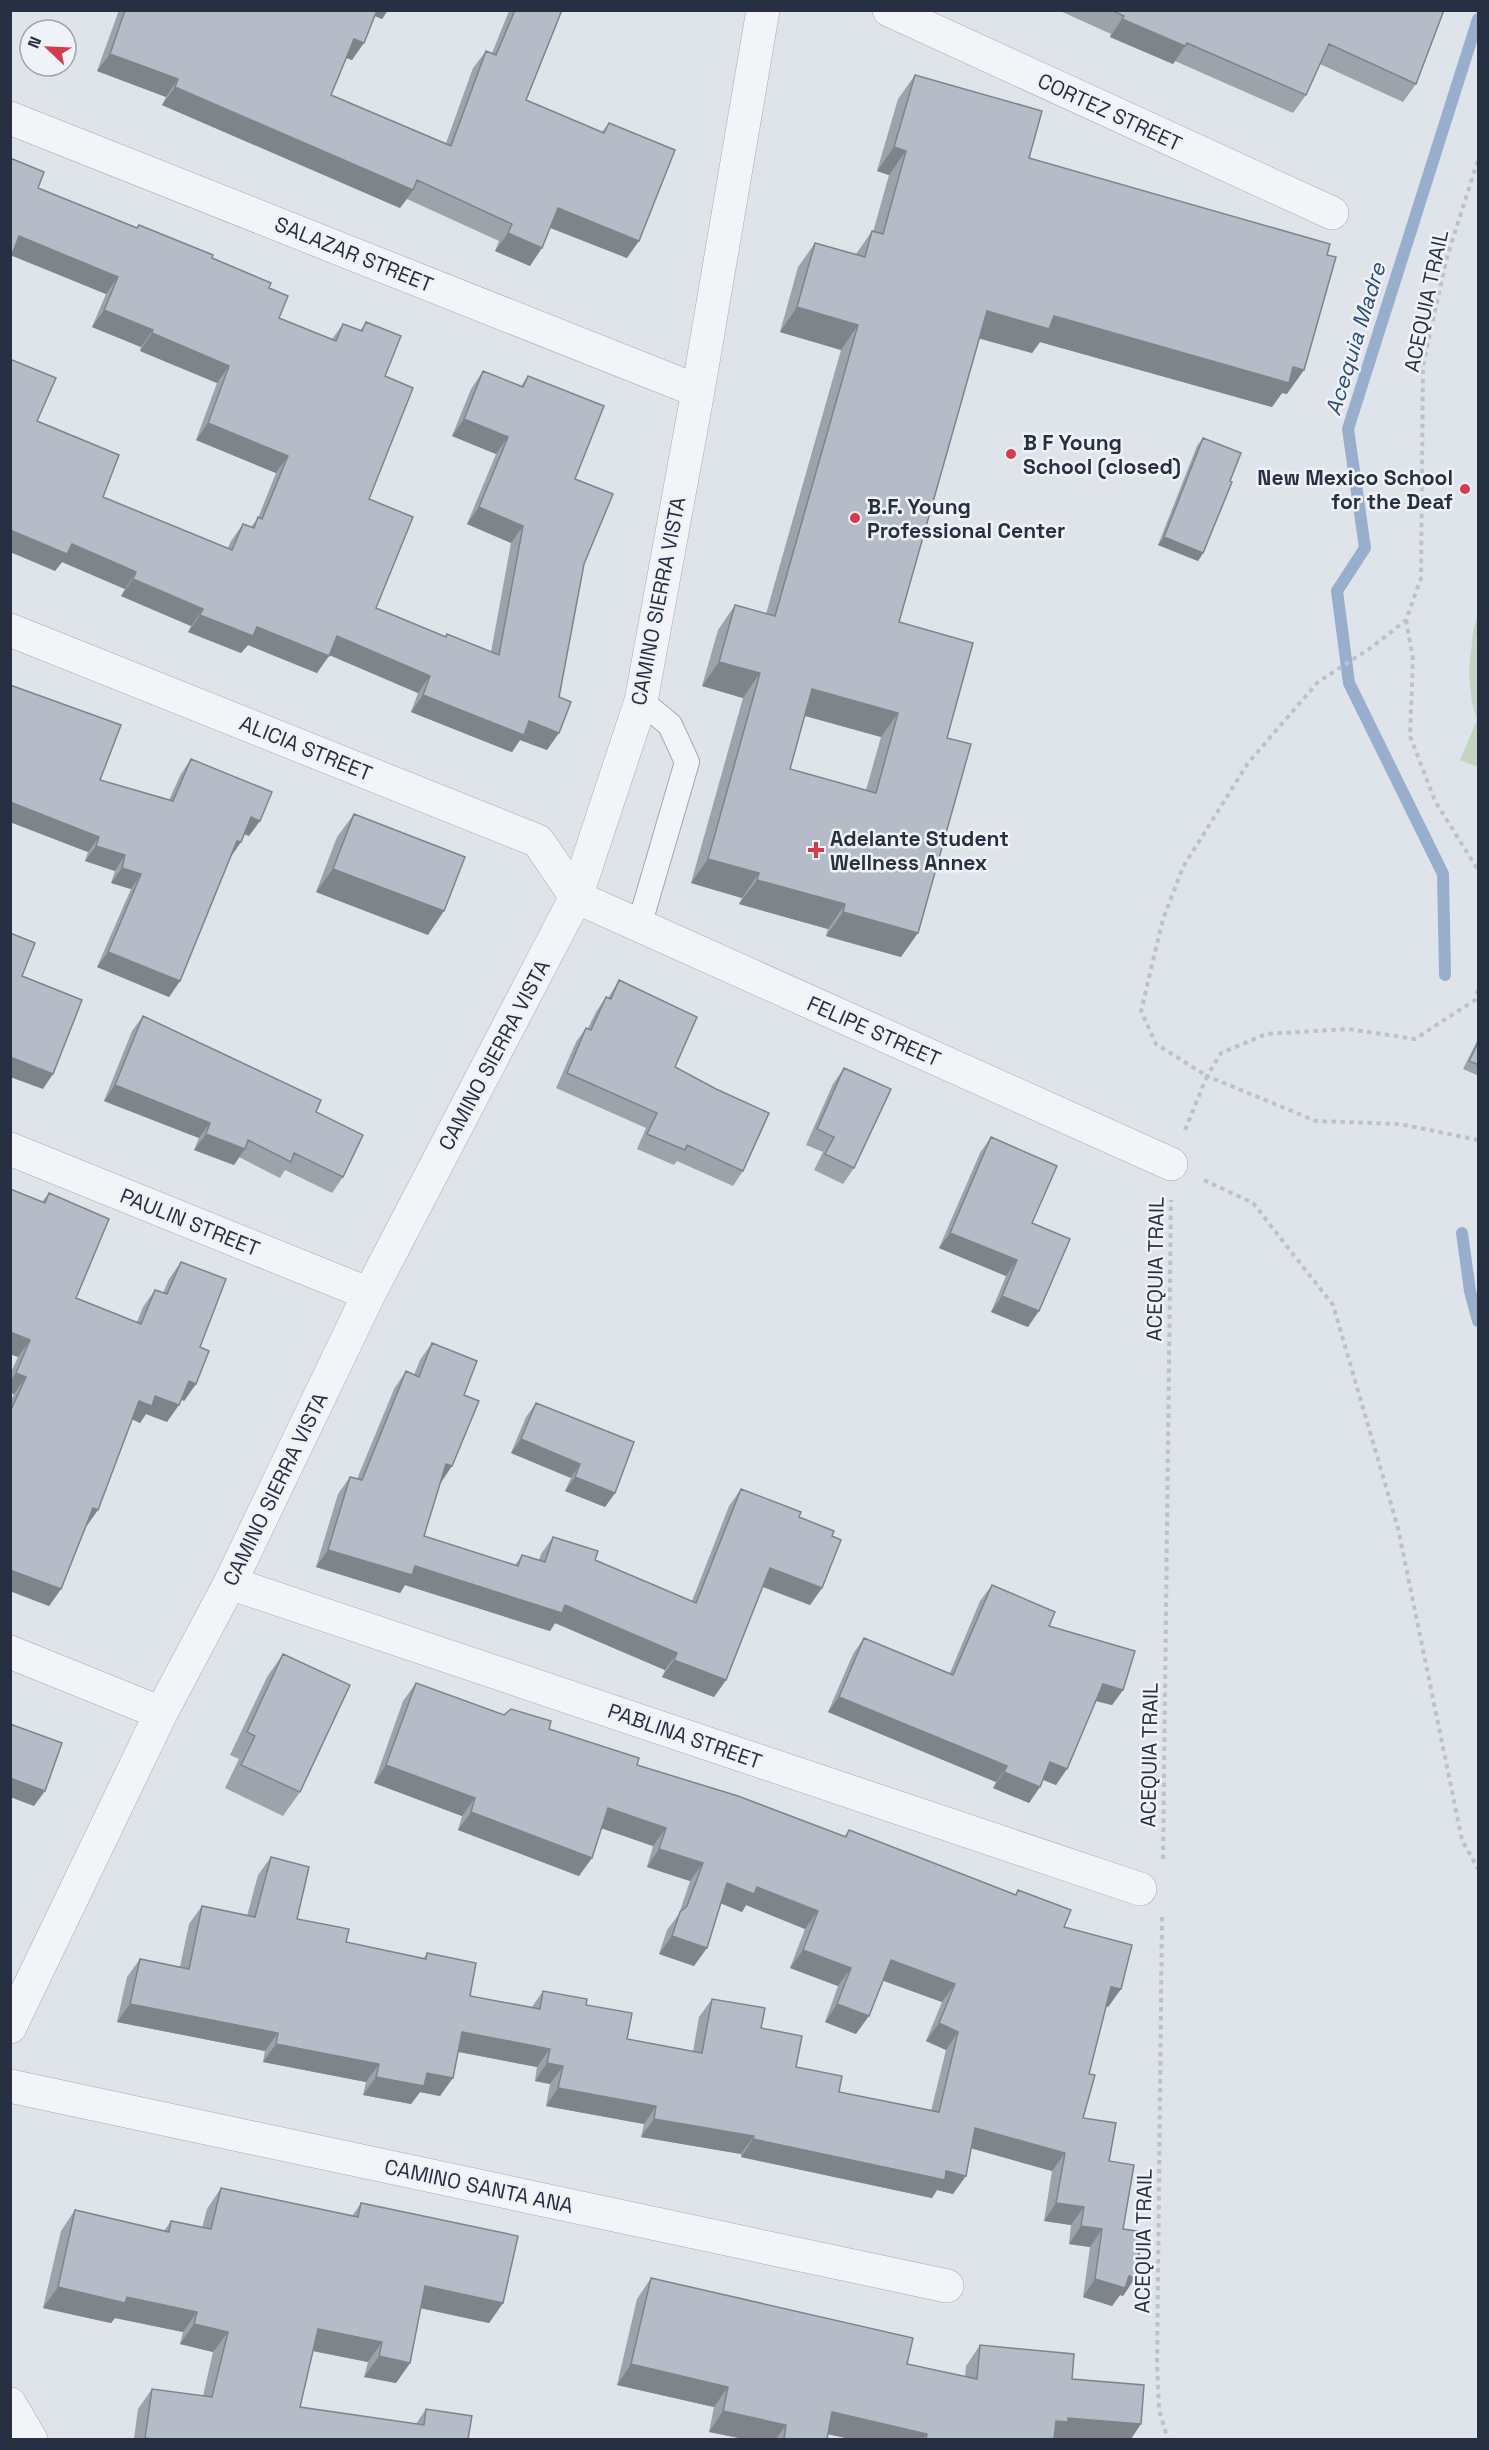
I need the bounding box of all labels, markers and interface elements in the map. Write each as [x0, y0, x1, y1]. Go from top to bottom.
north arrow [18, 18, 78, 78]
text: N [23, 33, 46, 51]
street label: CORTEZ STREET [1034, 67, 1186, 157]
street label: SALAZAR STREET [271, 210, 437, 298]
street label: ACEQUIA TRAIL [1398, 227, 1454, 375]
water label: Acequia Madre [1319, 259, 1392, 419]
place label: B F Young School (closed) [1023, 429, 1181, 480]
marker: B F Young School (closed) [1004, 447, 1018, 461]
place label: New Mexico School for the Deaf [1257, 464, 1453, 515]
marker: New Mexico School for the Deaf [1458, 482, 1472, 496]
place label: B.F. Young Professional Center [867, 493, 1065, 544]
street label: CAMINO SIERRA VISTA [625, 494, 691, 708]
marker: B.F. Young Professional Center [848, 511, 862, 525]
street label: ALICIA STREET [236, 709, 376, 787]
place label: Adelante Student Wellness Annex [830, 825, 1009, 876]
marker: Adelante Student Wellness Annex [807, 841, 825, 859]
street label: CAMINO SIERRA VISTA [432, 955, 556, 1155]
street label: FELIPE STREET [803, 989, 945, 1073]
street label: PAULIN STREET [116, 1182, 264, 1262]
street label: ACEQUIA TRAIL [1140, 1196, 1170, 1342]
street label: CAMINO SIERRA VISTA [216, 1388, 334, 1590]
street label: ACEQUIA TRAIL [1134, 1682, 1164, 1828]
street label: PABLINA STREET [604, 1697, 766, 1775]
street label: CAMINO SANTA ANA [382, 2153, 576, 2219]
street label: ACEQUIA TRAIL [1128, 2168, 1158, 2314]

